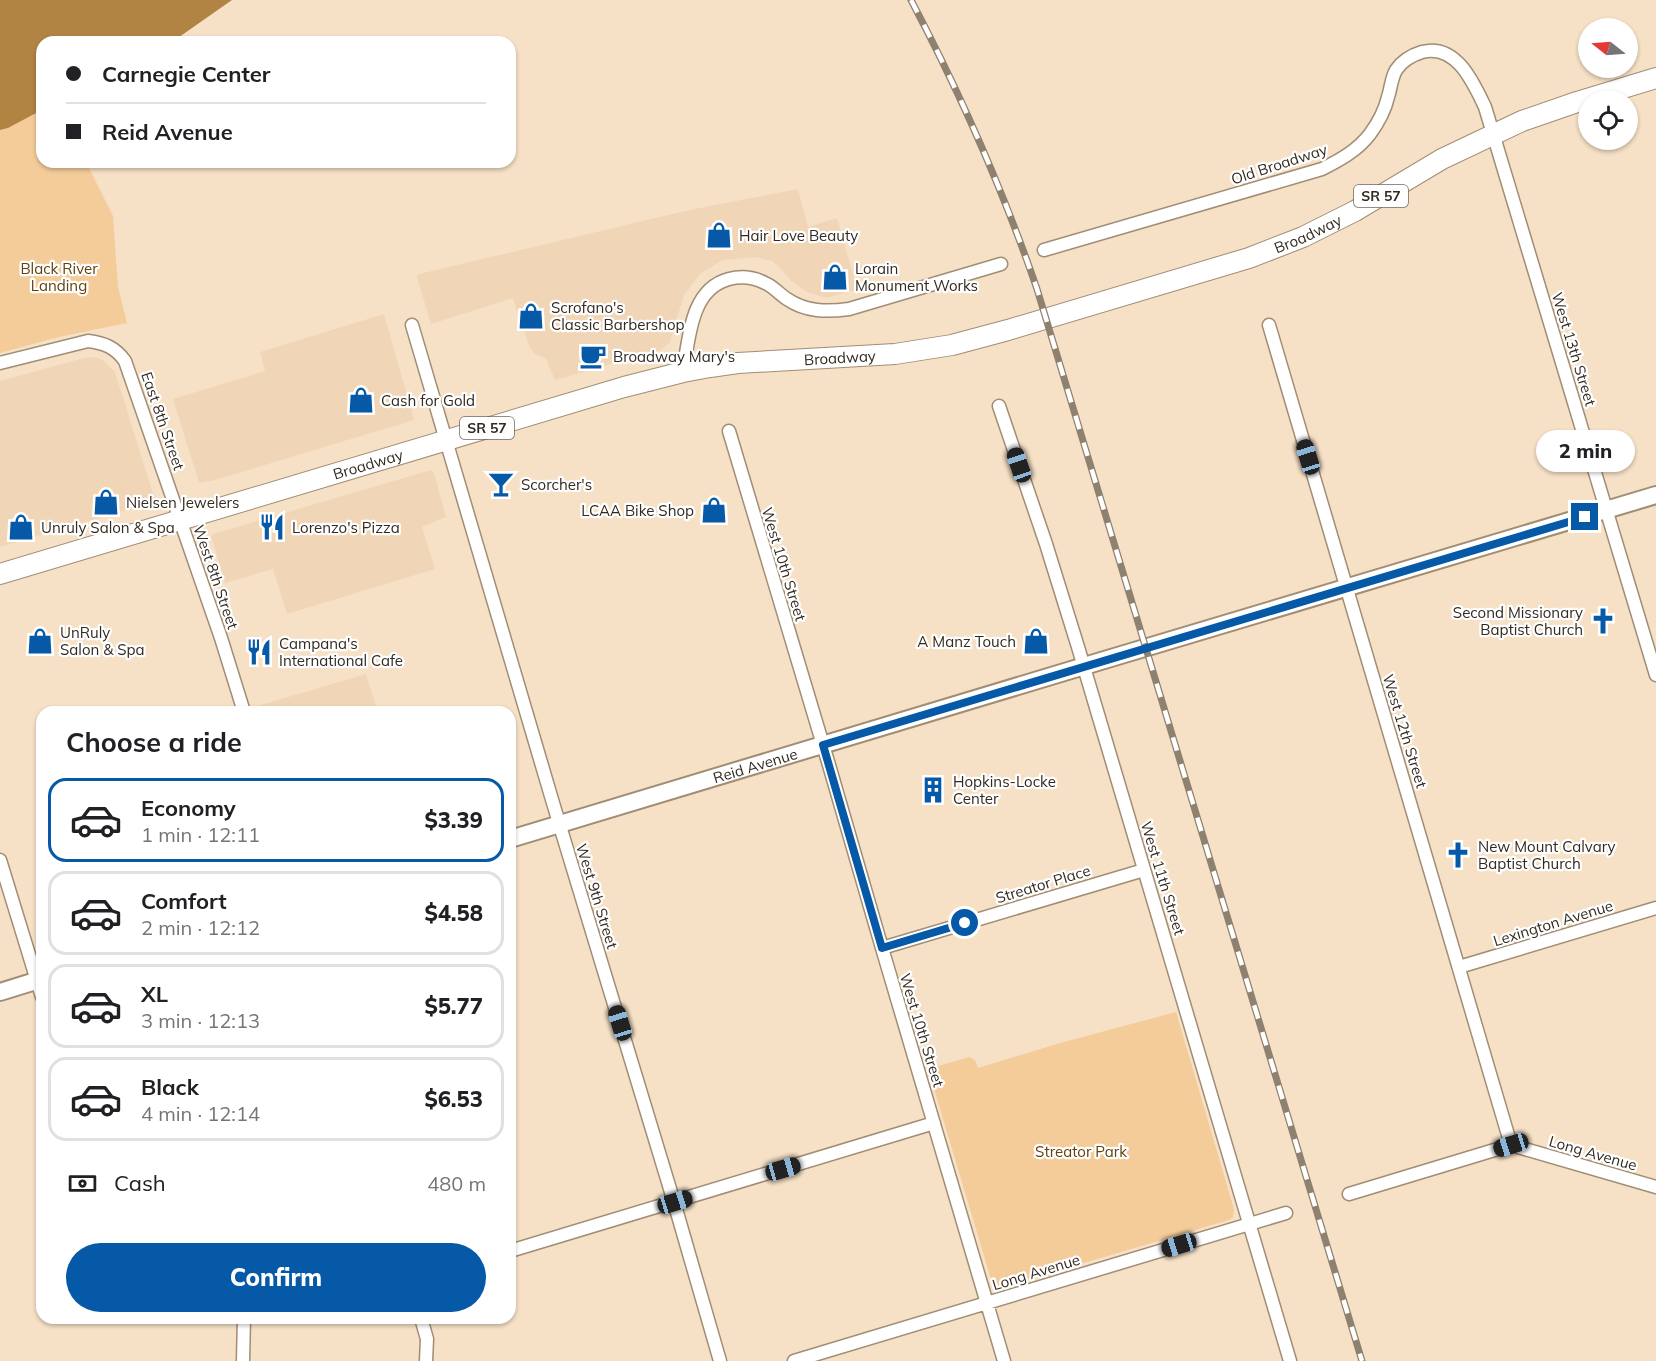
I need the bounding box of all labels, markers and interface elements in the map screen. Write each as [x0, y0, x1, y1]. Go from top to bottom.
north arrow [1578, 18, 1638, 78]
map controls [1578, 18, 1638, 150]
text: Carnegie Center [102, 60, 270, 88]
button: locate [1578, 90, 1638, 150]
text: Reid Avenue [102, 118, 233, 146]
street label: Old Broadway [1229, 140, 1329, 188]
road number: SR 57 [1354, 185, 1408, 207]
street label: Broadway [1271, 210, 1344, 257]
shop icon: Hair Love Beauty [704, 220, 734, 250]
place label: Hair Love Beauty [739, 226, 858, 245]
park label: Black River Landing [20, 259, 98, 295]
place label: Lorain Monument Works [855, 259, 978, 295]
shop icon: Lorain Monument Works [820, 262, 850, 292]
street label: West 13th Street [1548, 290, 1600, 408]
place label: Scrofano's Classic Barbershop [551, 298, 685, 334]
shop icon: Scrofano's Classic Barbershop [516, 301, 546, 331]
cafe icon: Broadway Mary's [578, 341, 608, 371]
street label: Broadway [803, 346, 876, 369]
place label: Broadway Mary's [613, 347, 735, 366]
street label: East 8th Street [137, 369, 189, 473]
shop icon: Cash for Gold [346, 385, 376, 415]
place label: Cash for Gold [381, 391, 475, 410]
road number: SR 57 [460, 417, 514, 439]
callout: 2 min [1536, 430, 1634, 472]
car [1294, 437, 1322, 477]
text: 2 min [1559, 438, 1612, 463]
street label: Broadway [331, 444, 405, 483]
car [1005, 445, 1033, 485]
bar icon: Scorcher's [486, 469, 516, 499]
place label: Scorcher's [521, 475, 592, 494]
shop icon: Nielsen Jewelers [91, 487, 121, 517]
place label: Nielsen Jewelers [126, 493, 239, 512]
shop icon: LCAA Bike Shop [699, 495, 729, 525]
place label: LCAA Bike Shop [581, 501, 694, 520]
route end [1571, 503, 1598, 530]
street label: West 10th Street [758, 505, 810, 623]
shop icon: Unruly Salon & Spa [6, 512, 36, 542]
restaurant icon: Lorenzo's Pizza [257, 512, 287, 542]
place label: Unruly Salon & Spa [41, 518, 175, 537]
place label: Lorenzo's Pizza [292, 518, 400, 537]
street label: West 8th Street [189, 522, 243, 632]
place label: Second Missionary Baptist Church [1453, 603, 1583, 639]
church icon: Second Missionary Baptist Church [1588, 606, 1618, 636]
place label: UnRuly Salon & Spa [60, 623, 145, 659]
shop icon: UnRuly Salon & Spa [25, 626, 55, 656]
shop icon: A Manz Touch [1021, 626, 1051, 656]
place label: A Manz Touch [917, 632, 1016, 651]
place label: Campana's International Cafe [279, 634, 403, 670]
restaurant icon: Campana's International Cafe [244, 637, 274, 667]
street label: West 12th Street [1379, 672, 1431, 790]
text: Choose a ride [66, 725, 242, 759]
street label: Reid Avenue [711, 744, 800, 787]
place label: Hopkins-Locke Center [953, 772, 1056, 808]
building icon: Hopkins-Locke Center [918, 775, 948, 805]
icon: car [69, 793, 123, 847]
text: Economy [141, 794, 236, 822]
text: $3.39 [424, 806, 483, 834]
street label: West 11th Street [1137, 819, 1189, 937]
text: 1 min · 12:11 [141, 822, 260, 847]
place label: New Mount Calvary Baptist Church [1478, 837, 1616, 873]
church icon: New Mount Calvary Baptist Church [1443, 840, 1473, 870]
street label: West 9th Street [572, 841, 622, 951]
street label: Streator Place [993, 861, 1093, 907]
icon: car [69, 886, 123, 940]
text: Comfort [141, 887, 227, 915]
street label: Lexington Avenue [1491, 896, 1615, 950]
text: $4.58 [424, 899, 483, 927]
route start [951, 909, 978, 936]
text: 2 min · 12:12 [141, 915, 260, 940]
street label: West 10th Street [896, 971, 948, 1089]
icon: car [69, 979, 123, 1033]
text: XL [141, 980, 168, 1008]
text: $5.77 [424, 992, 483, 1020]
car [606, 1003, 634, 1043]
text: 3 min · 12:13 [141, 1008, 260, 1033]
icon: car [69, 1072, 123, 1126]
text: Black [141, 1073, 199, 1101]
text: $6.53 [424, 1085, 483, 1113]
text: 4 min · 12:14 [141, 1101, 260, 1126]
car [1491, 1131, 1531, 1159]
street label: Long Avenue [1547, 1131, 1639, 1175]
park label: Streator Park [1035, 1142, 1127, 1161]
car [763, 1155, 803, 1183]
icon: cash [66, 1167, 99, 1200]
text: Cash [114, 1169, 166, 1197]
text: 480 m [427, 1171, 486, 1196]
car [655, 1188, 695, 1216]
car [1159, 1231, 1199, 1259]
button: Confirm [66, 1243, 486, 1312]
street label: Long Avenue [990, 1250, 1082, 1294]

